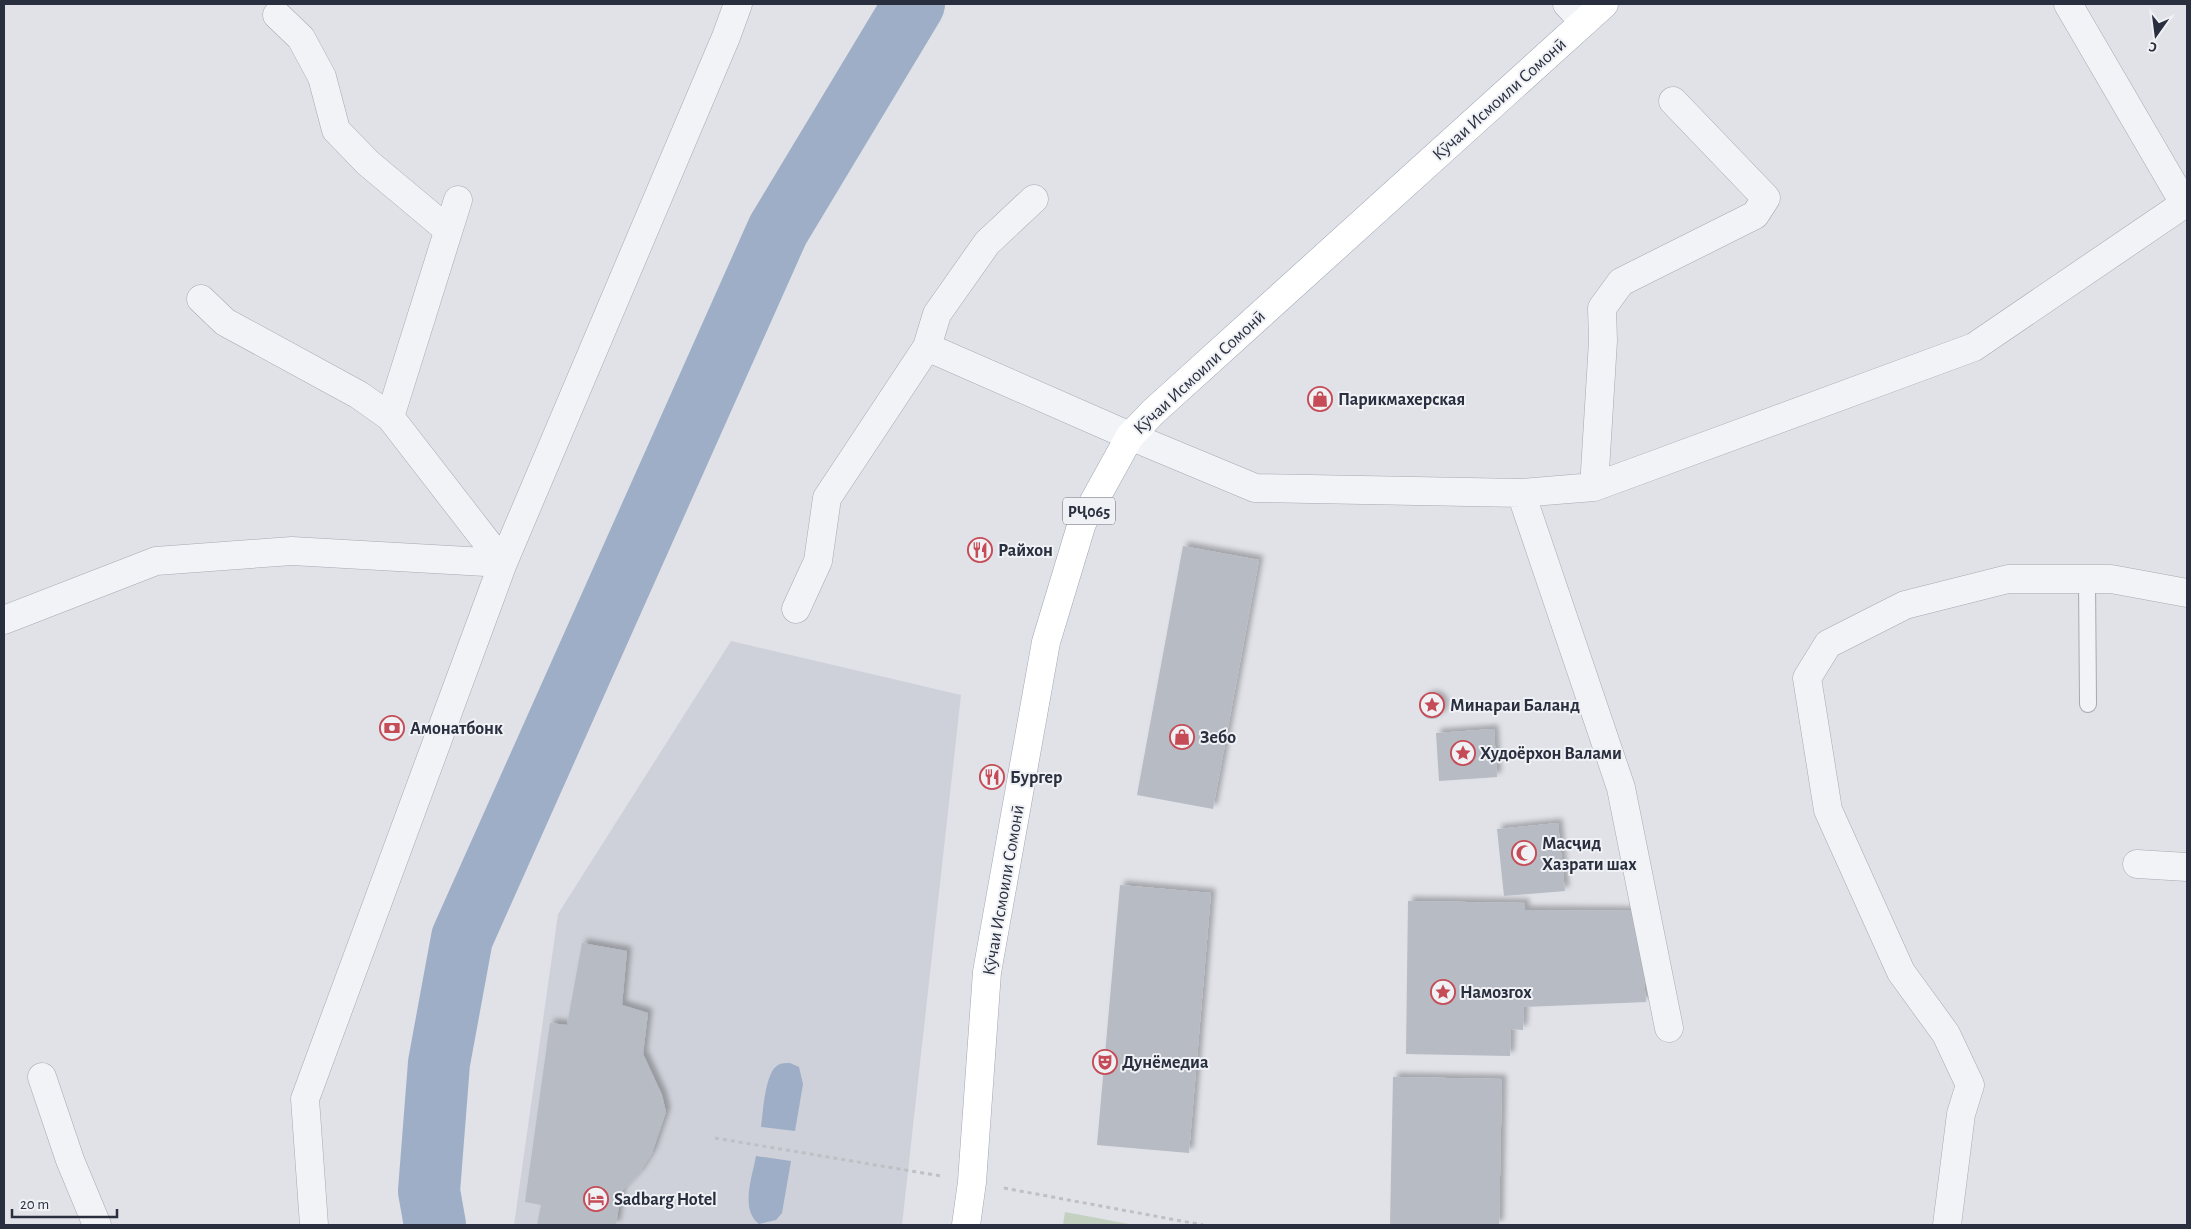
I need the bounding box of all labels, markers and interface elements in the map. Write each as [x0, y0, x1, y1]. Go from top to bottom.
north arrow [2131, 10, 2181, 60]
street label: Кӯчаи Исмоили Сомонӣ [1429, 35, 1570, 164]
text: С [2147, 39, 2159, 54]
street label: Кӯчаи Исмоили Сомонӣ [1130, 307, 1269, 438]
shop icon: Парикмахерская [1307, 386, 1333, 412]
place label: Парикмахерская [1338, 391, 1465, 409]
road number: РҶ065 [1063, 498, 1115, 524]
restaurant icon: Райхон [967, 537, 993, 563]
place label: Райхон [998, 542, 1053, 560]
place icon: Минараи Баланд [1419, 692, 1445, 718]
place label: Минараи Баланд [1450, 697, 1580, 715]
bank icon: Амонатбонк [379, 715, 405, 741]
place label: Амонатбонк [410, 720, 503, 738]
shop icon: Зебо [1169, 724, 1195, 750]
place label: Зебо [1200, 729, 1236, 747]
place icon: Худоёрхон Валами [1450, 740, 1476, 766]
place label: Худоёрхон Валами [1480, 745, 1622, 763]
restaurant icon: Бургер [979, 764, 1005, 790]
place label: Бургер [1010, 769, 1062, 787]
street label: Кӯчаи Исмоили Сомонӣ [980, 804, 1028, 977]
place label: Масҷид Хазрати шах [1542, 835, 1637, 874]
mosque icon: Масҷид Хазрати шах [1511, 840, 1537, 866]
place icon: Намозгох [1430, 979, 1456, 1005]
place label: Намозгох [1460, 984, 1532, 1002]
theatre icon: Дунёмедиа [1092, 1049, 1118, 1075]
place label: Дунёмедиа [1122, 1054, 1209, 1072]
scale bar [12, 1186, 118, 1218]
hotel icon: Sadbarg Hotel [583, 1186, 609, 1212]
place label: Sadbarg Hotel [614, 1191, 717, 1209]
text: 20 m [20, 1197, 49, 1212]

